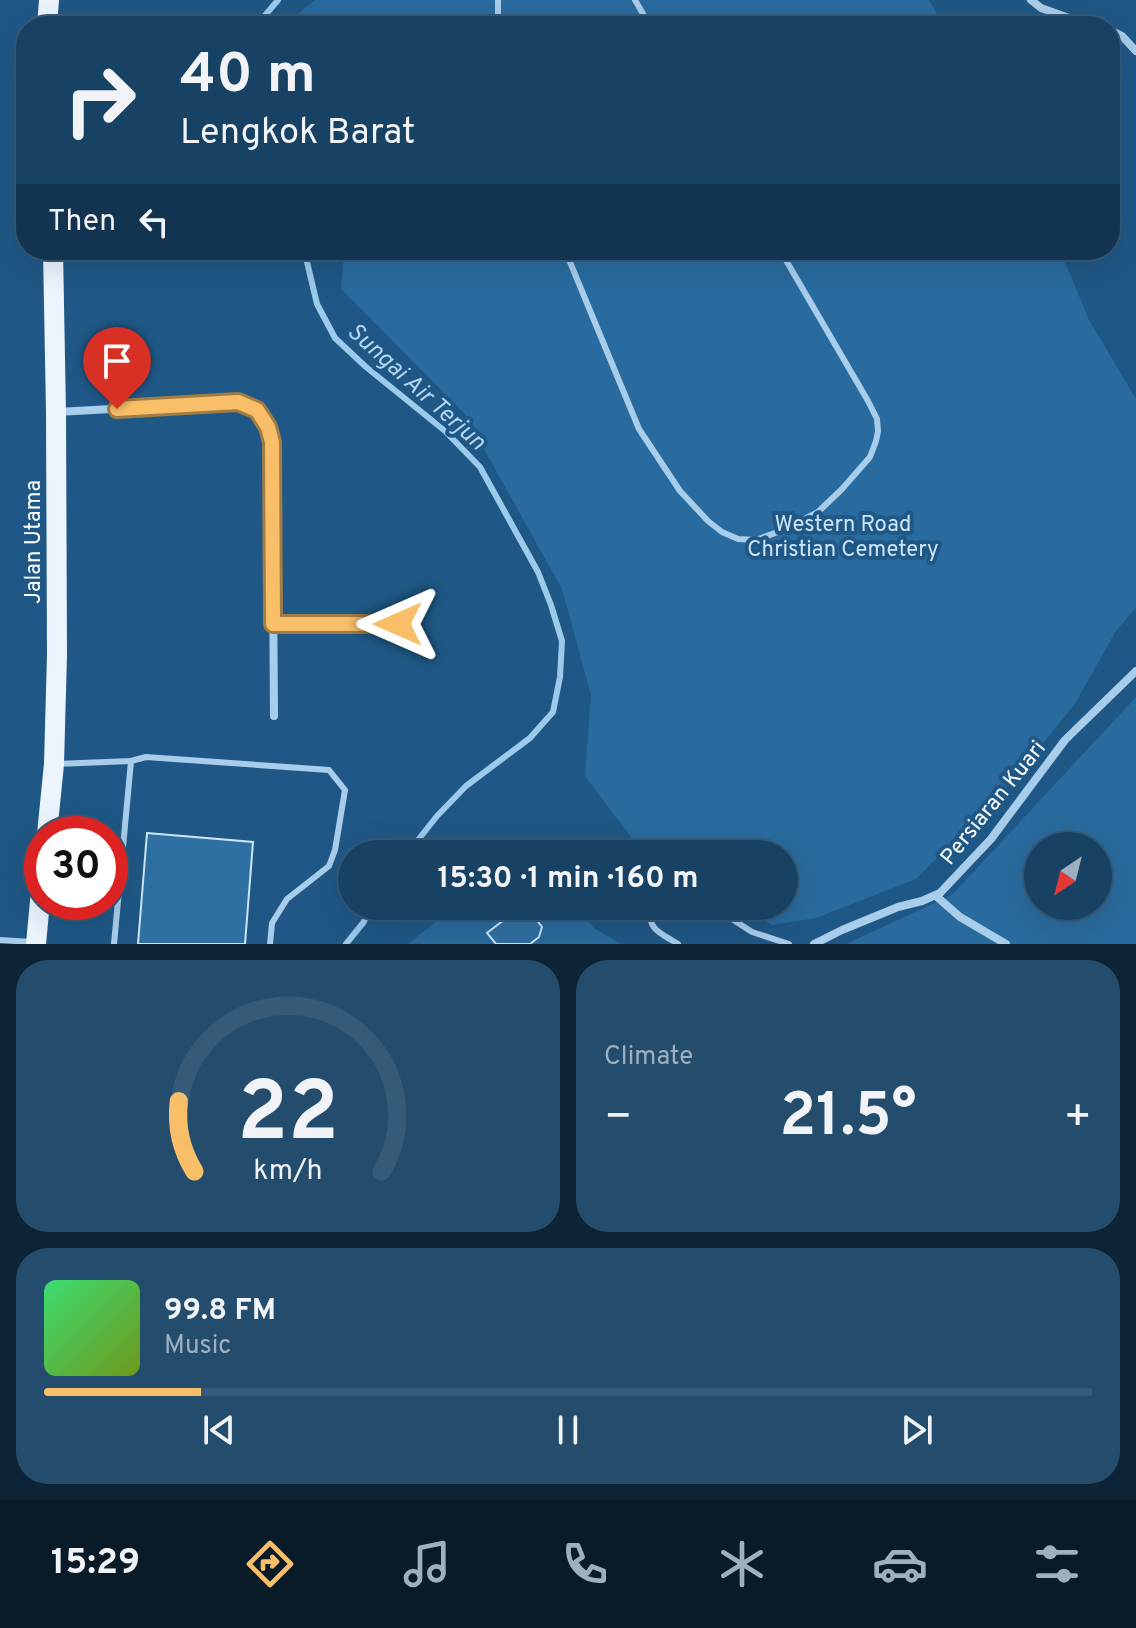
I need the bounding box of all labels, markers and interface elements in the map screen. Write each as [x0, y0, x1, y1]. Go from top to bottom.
text: 40 m [180, 42, 316, 112]
icon: right [48, 48, 152, 152]
text: Lengkok Barat [180, 111, 415, 157]
icon: left [132, 200, 176, 244]
text: Then [48, 204, 116, 241]
water label: Sungai Air Terjun [340, 317, 491, 458]
pin [83, 327, 151, 409]
icon: arrive [95, 339, 139, 383]
street label: Jalan Utama [21, 480, 48, 604]
park label: Western Road Christian Cemetery [747, 512, 939, 564]
position arrow [356, 582, 440, 666]
street label: Persiaran Kuari [935, 736, 1052, 871]
speed limit sign: 30 [24, 816, 128, 920]
north arrow [1024, 832, 1112, 920]
map controls [1024, 832, 1112, 920]
text: 15:30 · 1 min · 160 m [438, 861, 698, 898]
text: Climate [604, 1041, 693, 1074]
text: 22 [237, 1065, 339, 1170]
text: 21.5° [779, 1081, 917, 1157]
text: − [604, 1091, 632, 1147]
text: + [1064, 1091, 1092, 1147]
text: km/h [253, 1154, 323, 1190]
text: 99.8 FM [164, 1293, 276, 1330]
text: Music [164, 1330, 231, 1363]
icon: previous [197, 1408, 241, 1452]
icon: pause [546, 1408, 590, 1452]
icon: next [895, 1408, 939, 1452]
icon: directions [242, 1536, 298, 1592]
icon: music [399, 1536, 455, 1592]
icon: phone [557, 1536, 613, 1592]
icon: climate [714, 1536, 770, 1592]
icon: car [872, 1536, 928, 1592]
icon: filters [1029, 1536, 1085, 1592]
text: 15:29 [51, 1541, 140, 1587]

